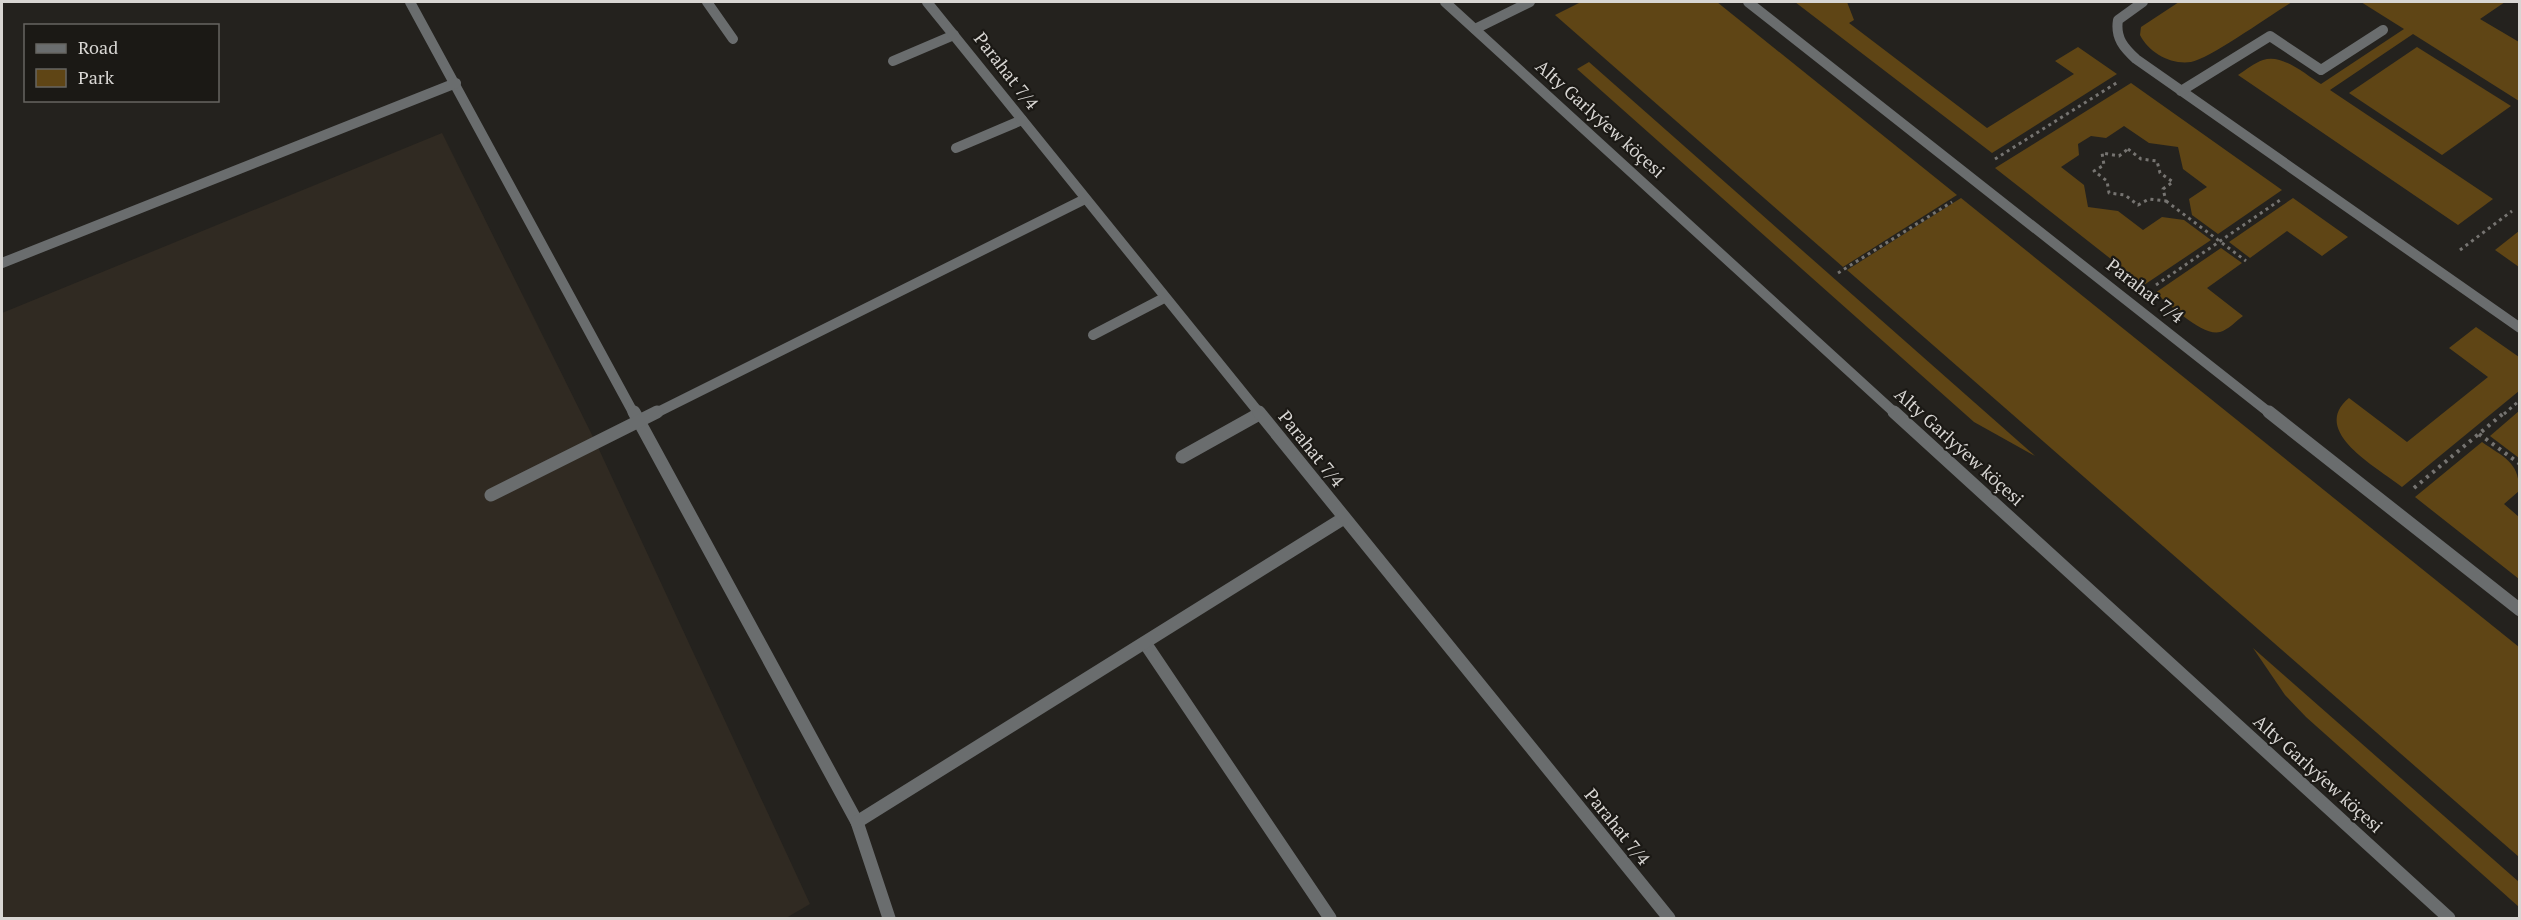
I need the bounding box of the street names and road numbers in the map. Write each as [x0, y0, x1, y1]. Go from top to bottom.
street label: Parahat 7/4 [969, 27, 1045, 114]
street label: Alty Garlyýew köçesi [1531, 54, 1670, 183]
street label: Parahat 7/4 [2102, 252, 2190, 328]
street label: Alty Garlyýew köçesi [1890, 382, 2029, 511]
street label: Parahat 7/4 [1274, 405, 1350, 492]
street label: Alty Garlyýew köçesi [2249, 709, 2388, 838]
street label: Parahat 7/4 [1580, 783, 1656, 870]

